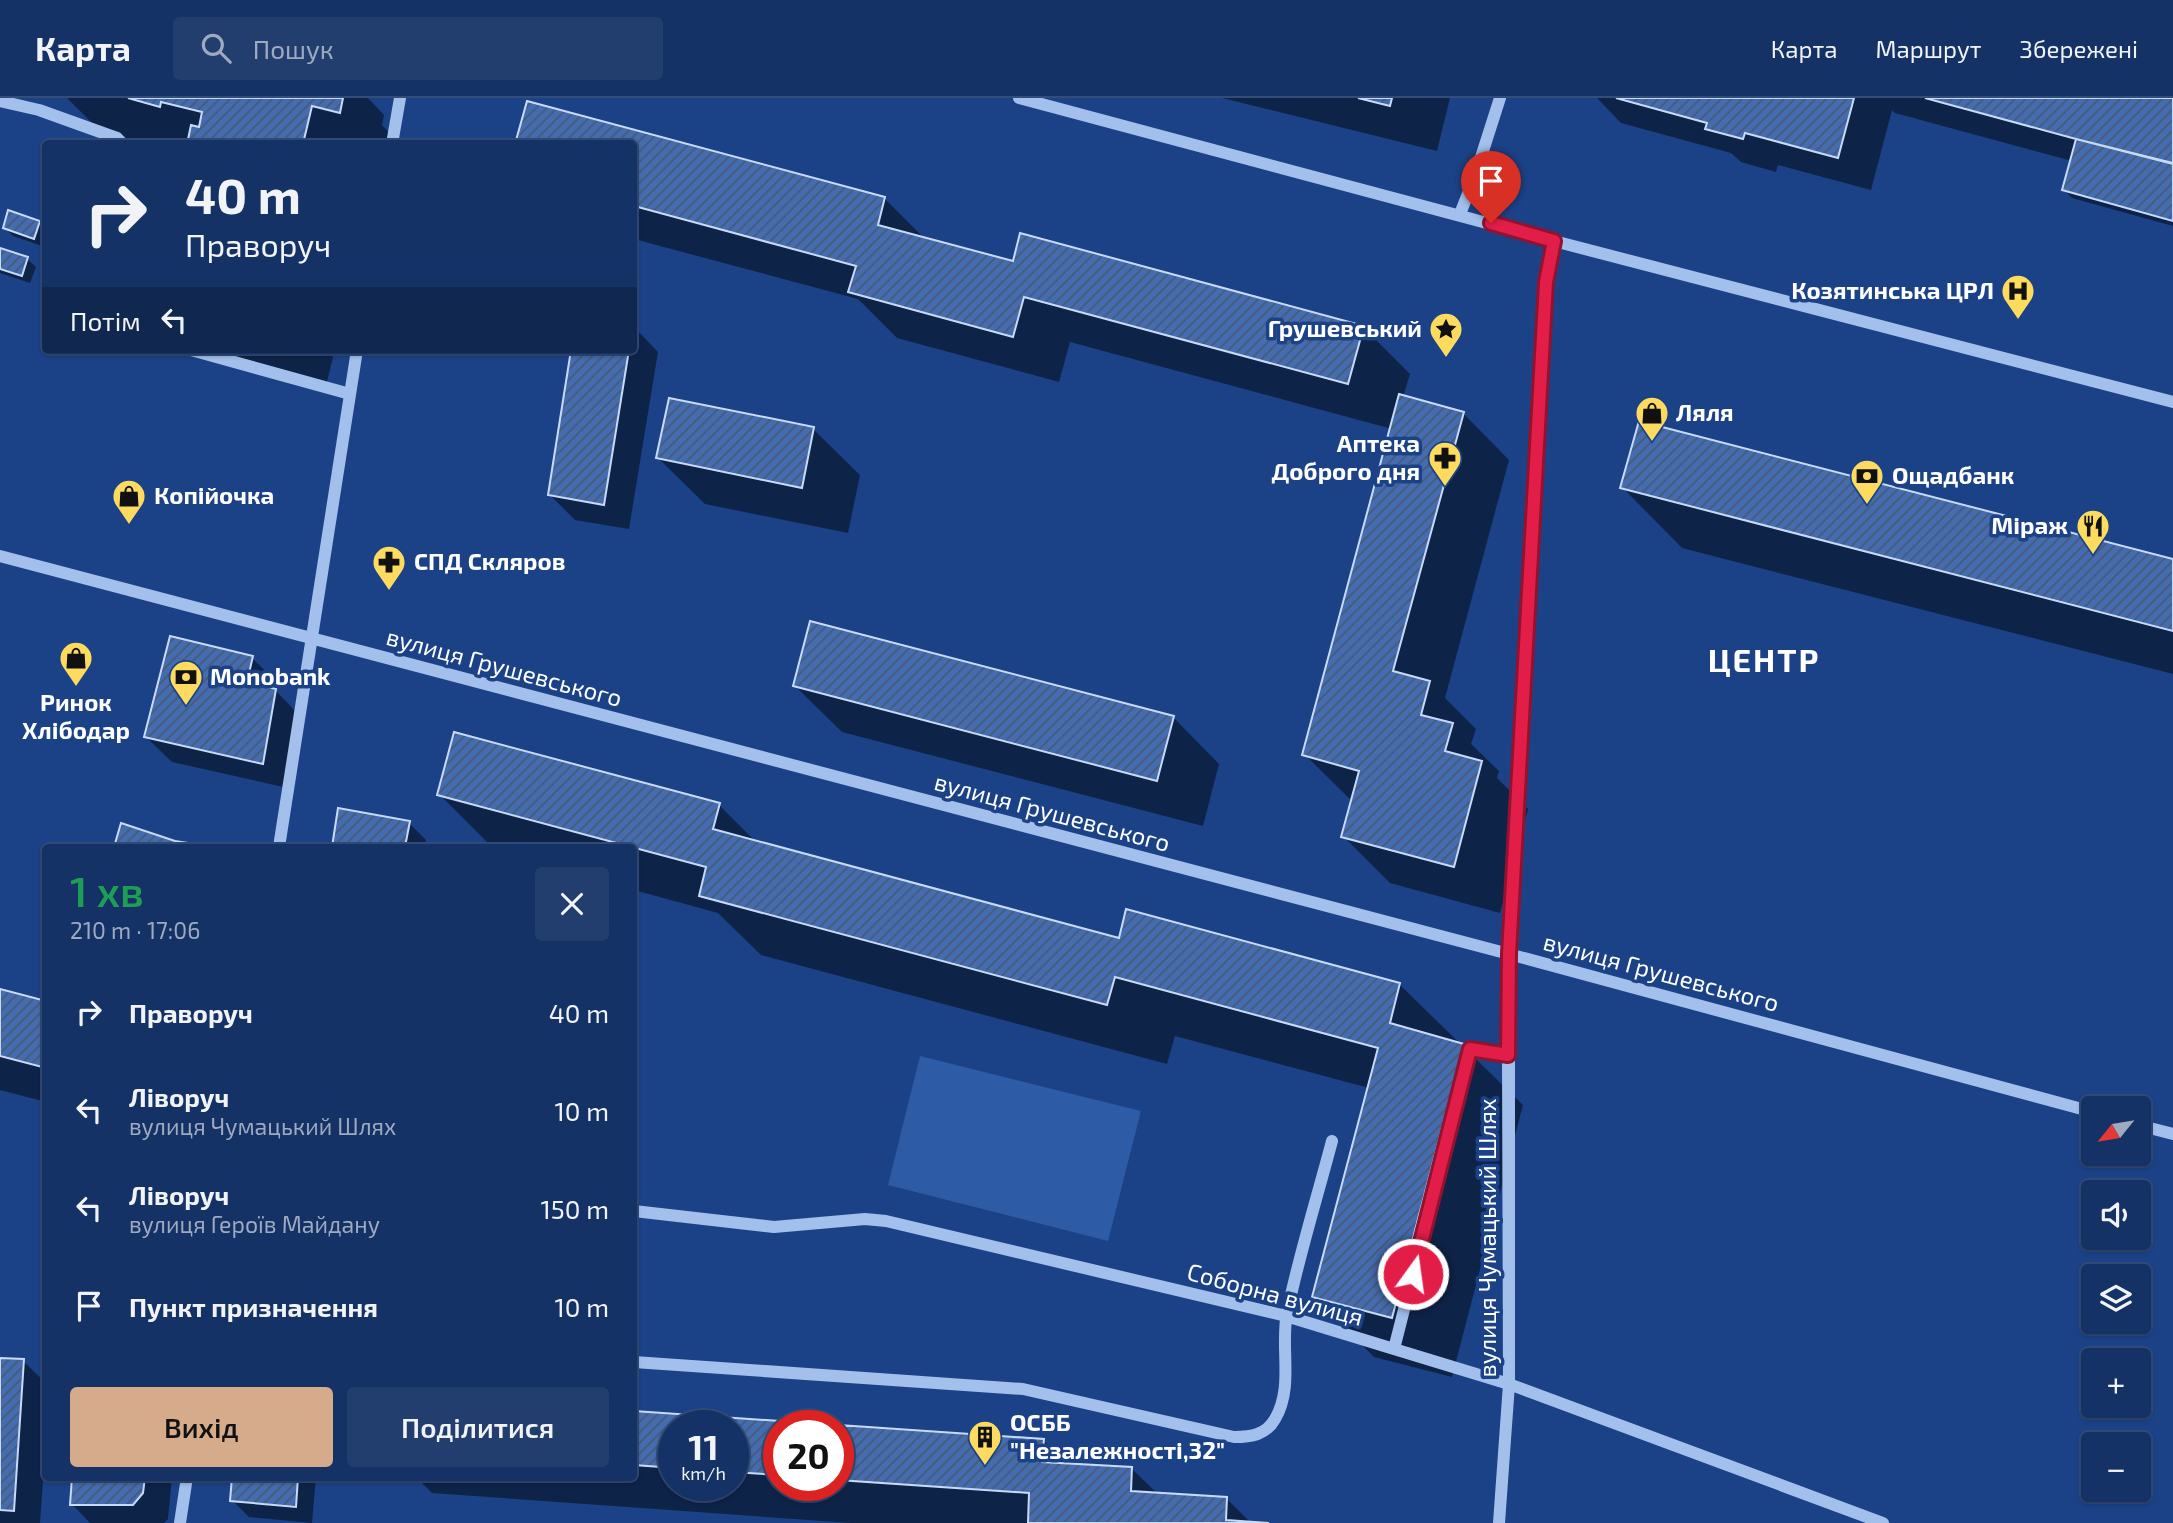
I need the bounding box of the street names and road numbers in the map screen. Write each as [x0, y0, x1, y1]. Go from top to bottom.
street label: вулиця Грушевського [383, 621, 625, 713]
street label: вулиця Грушевського [931, 766, 1173, 858]
street label: вулиця Грушевського [1540, 926, 1782, 1018]
street label: вулиця Чумацький Шлях [1472, 1098, 1502, 1377]
street label: Соборна вулиця [1184, 1256, 1367, 1332]

